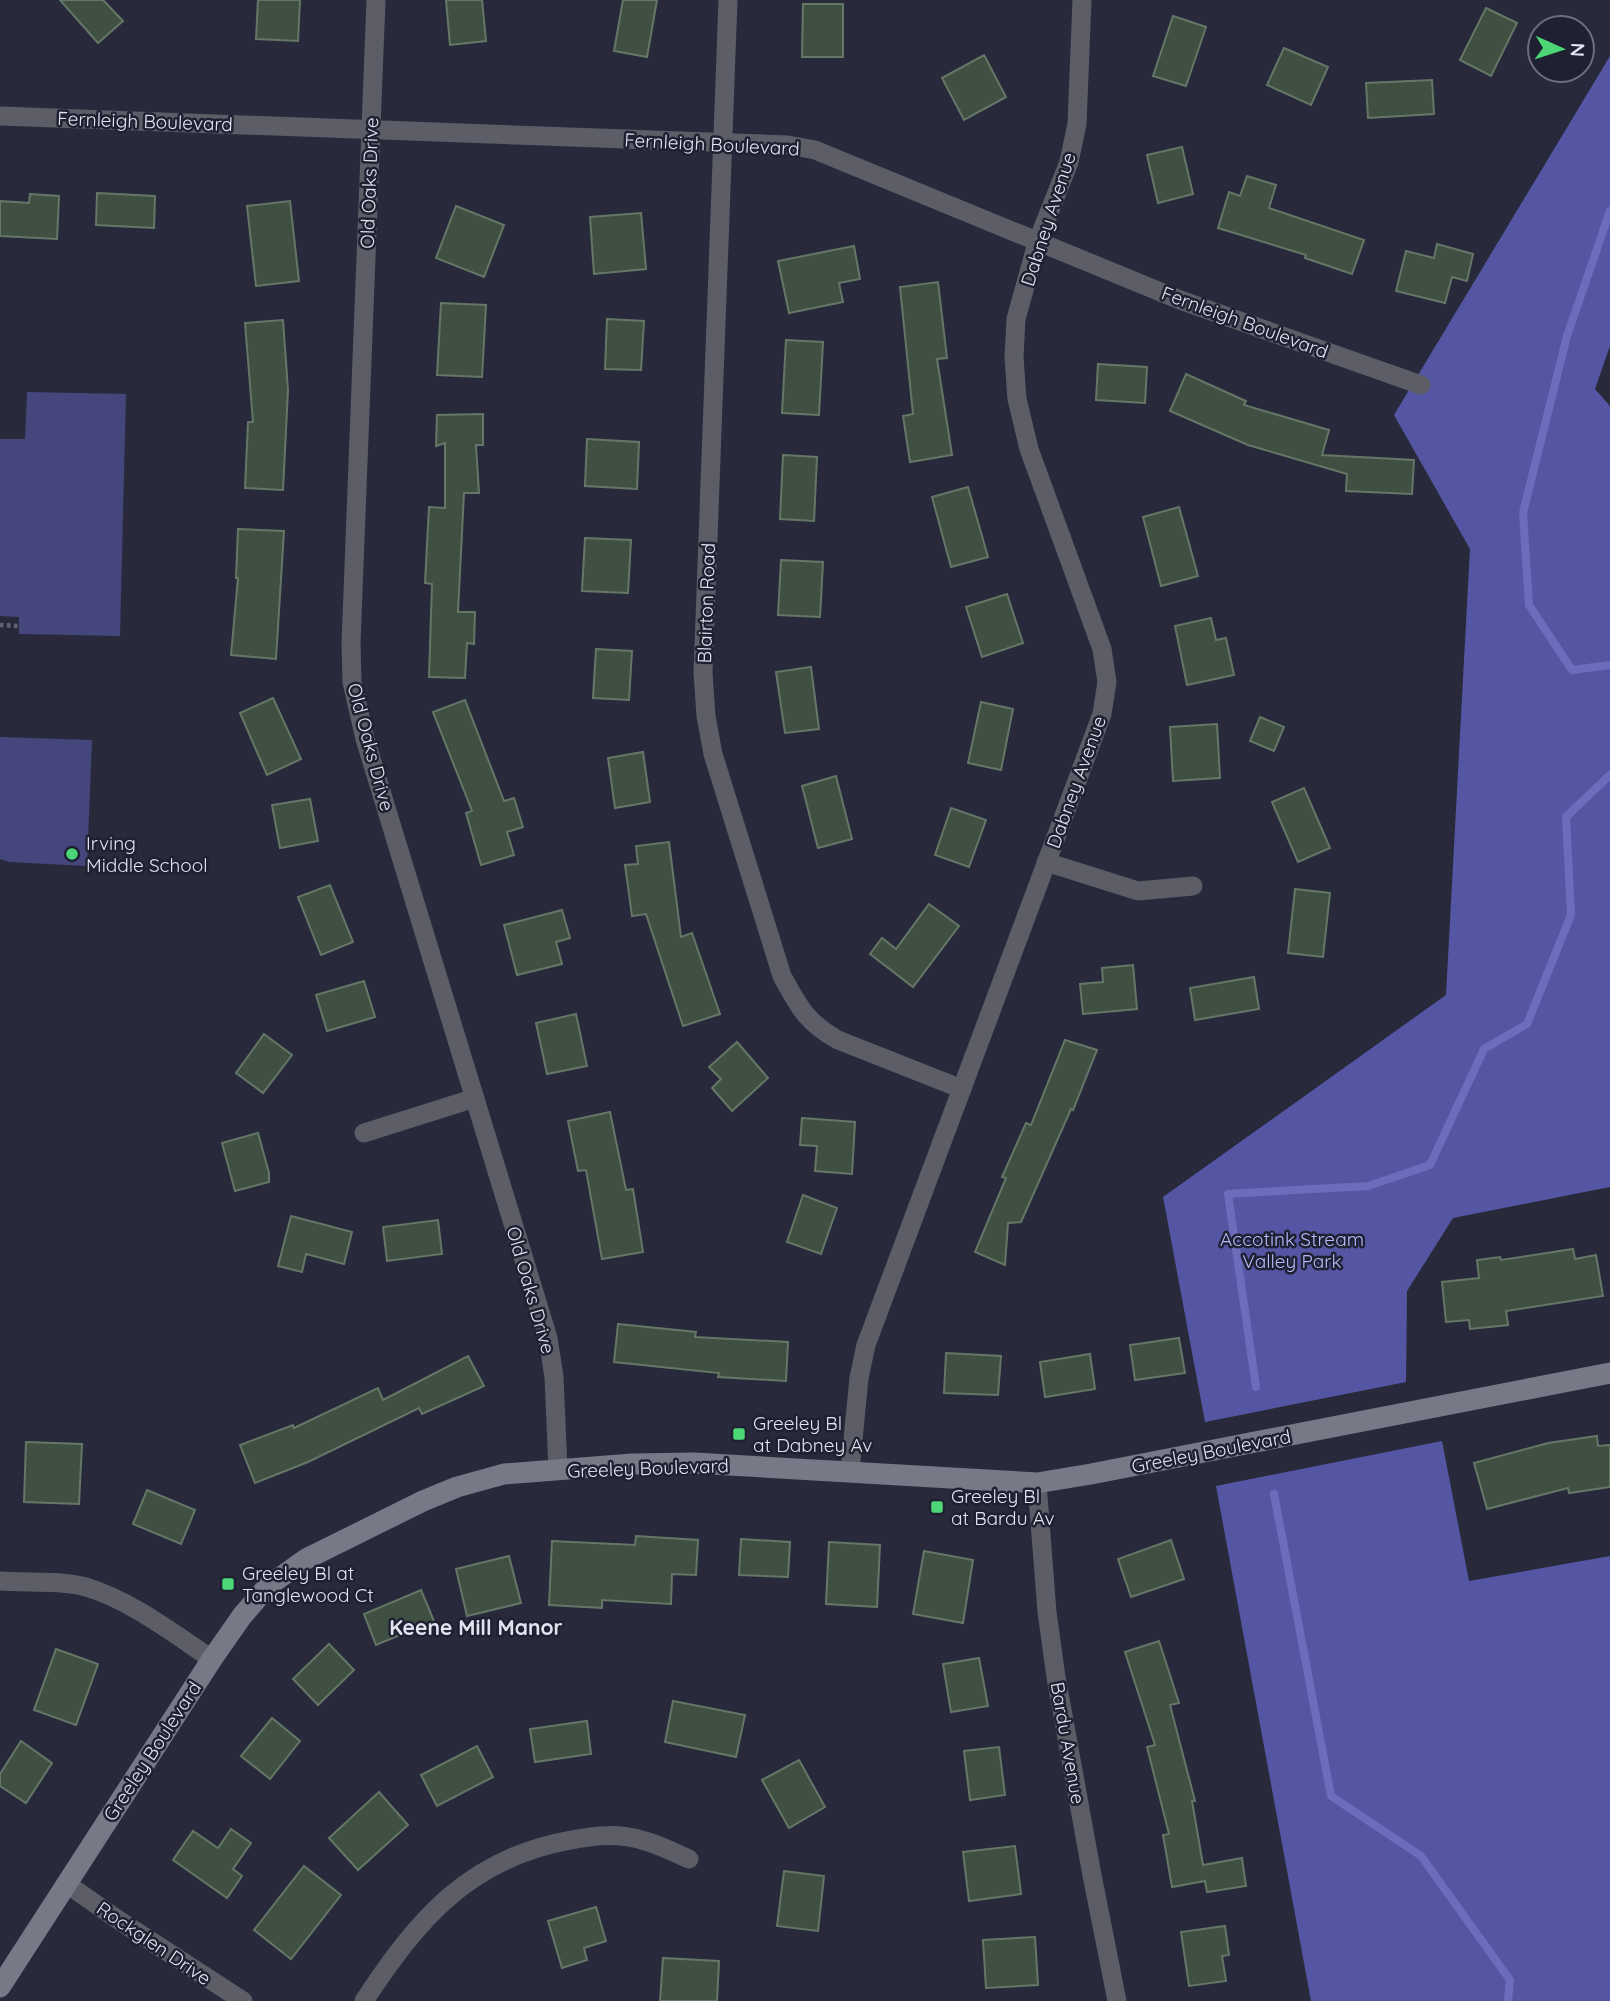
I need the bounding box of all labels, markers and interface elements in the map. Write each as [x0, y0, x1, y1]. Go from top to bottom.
north arrow [1526, 14, 1596, 84]
text: N [1566, 42, 1590, 57]
street label: Fernleigh Boulevard [57, 106, 233, 136]
street label: Old Oaks Drive [355, 117, 383, 249]
street label: Fernleigh Boulevard [624, 127, 800, 161]
street label: Dabney Avenue [1015, 149, 1081, 289]
street label: Fernleigh Boulevard [1158, 281, 1332, 363]
street label: Blairton Road [692, 542, 720, 664]
street label: Old Oaks Drive [342, 680, 400, 814]
street label: Dabney Avenue [1041, 712, 1111, 852]
place label: Irving Middle School [86, 831, 208, 877]
marker: Irving Middle School [64, 846, 80, 862]
street label: Old Oaks Drive [501, 1224, 561, 1356]
park label: Accotink Stream Valley Park [1220, 1227, 1364, 1273]
place label: Greeley Bl at Dabney Av [753, 1411, 872, 1457]
street label: Greeley Boulevard [1129, 1424, 1293, 1478]
marker: Greeley Bl at Dabney Av [731, 1426, 747, 1442]
street label: Greeley Boulevard [567, 1453, 729, 1483]
place label: Greeley Bl at Bardu Av [951, 1484, 1055, 1530]
marker: Greeley Bl at Bardu Av [929, 1499, 945, 1515]
place label: Greeley Bl at Tanglewood Ct [242, 1561, 374, 1607]
marker: Greeley Bl at Tanglewood Ct [220, 1576, 236, 1592]
district label: Keene Mill Manor [389, 1614, 563, 1640]
street label: Greeley Boulevard [98, 1677, 206, 1825]
street label: Bardu Avenue [1045, 1680, 1091, 1806]
street label: Rockglen Drive [92, 1896, 216, 1990]

